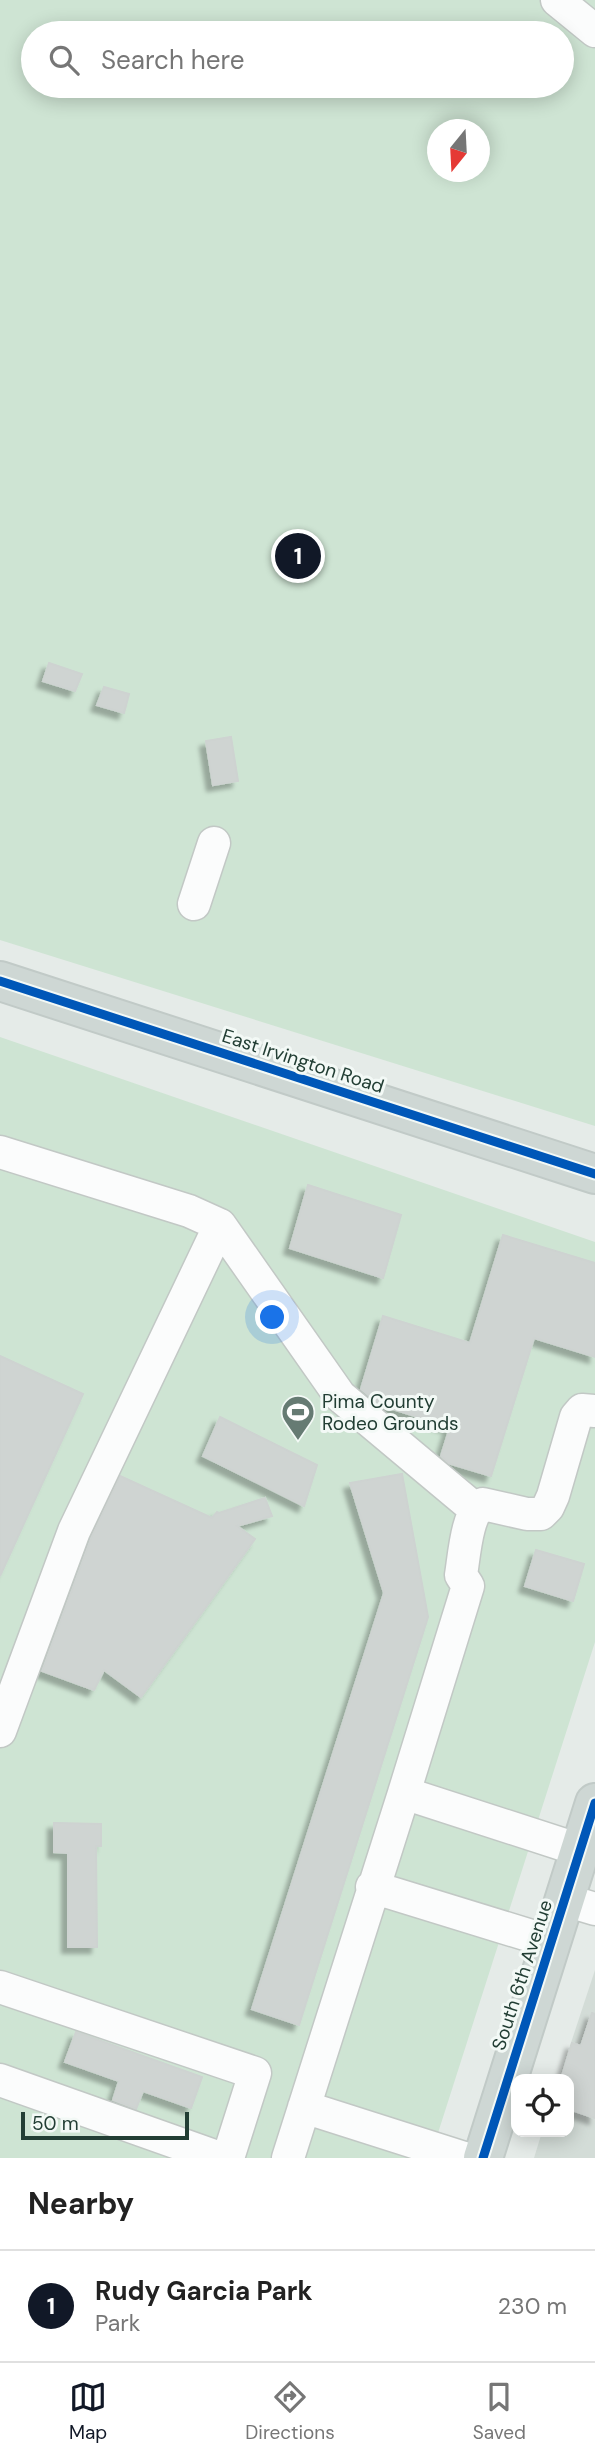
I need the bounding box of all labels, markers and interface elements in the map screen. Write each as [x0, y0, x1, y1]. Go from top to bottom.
search box [21, 21, 574, 98]
icon: search [45, 41, 83, 79]
text: Search here [101, 43, 244, 77]
north arrow [427, 119, 490, 182]
pin: 1 [275, 530, 321, 582]
street label: East Irvington Road [219, 1023, 387, 1099]
your location [255, 1300, 289, 1334]
place label: Pima County Rodeo Grounds [322, 1389, 459, 1436]
sports icon: Pima County Rodeo Grounds [279, 1393, 317, 1442]
street label: South 6th Avenue [486, 1897, 558, 2053]
map controls [511, 2074, 574, 2137]
button: locate [511, 2074, 574, 2137]
scale bar [21, 2109, 189, 2141]
text: 50 m [32, 2111, 79, 2136]
text: Nearby [28, 2184, 134, 2223]
text: Rudy Garcia Park [95, 2274, 312, 2308]
text: 1 [47, 2291, 55, 2321]
text: 230 m [498, 2291, 567, 2321]
text: Park [95, 2308, 140, 2338]
tab: Map [69, 2378, 107, 2445]
tab: Directions [245, 2378, 335, 2445]
tab: Saved [473, 2378, 526, 2445]

